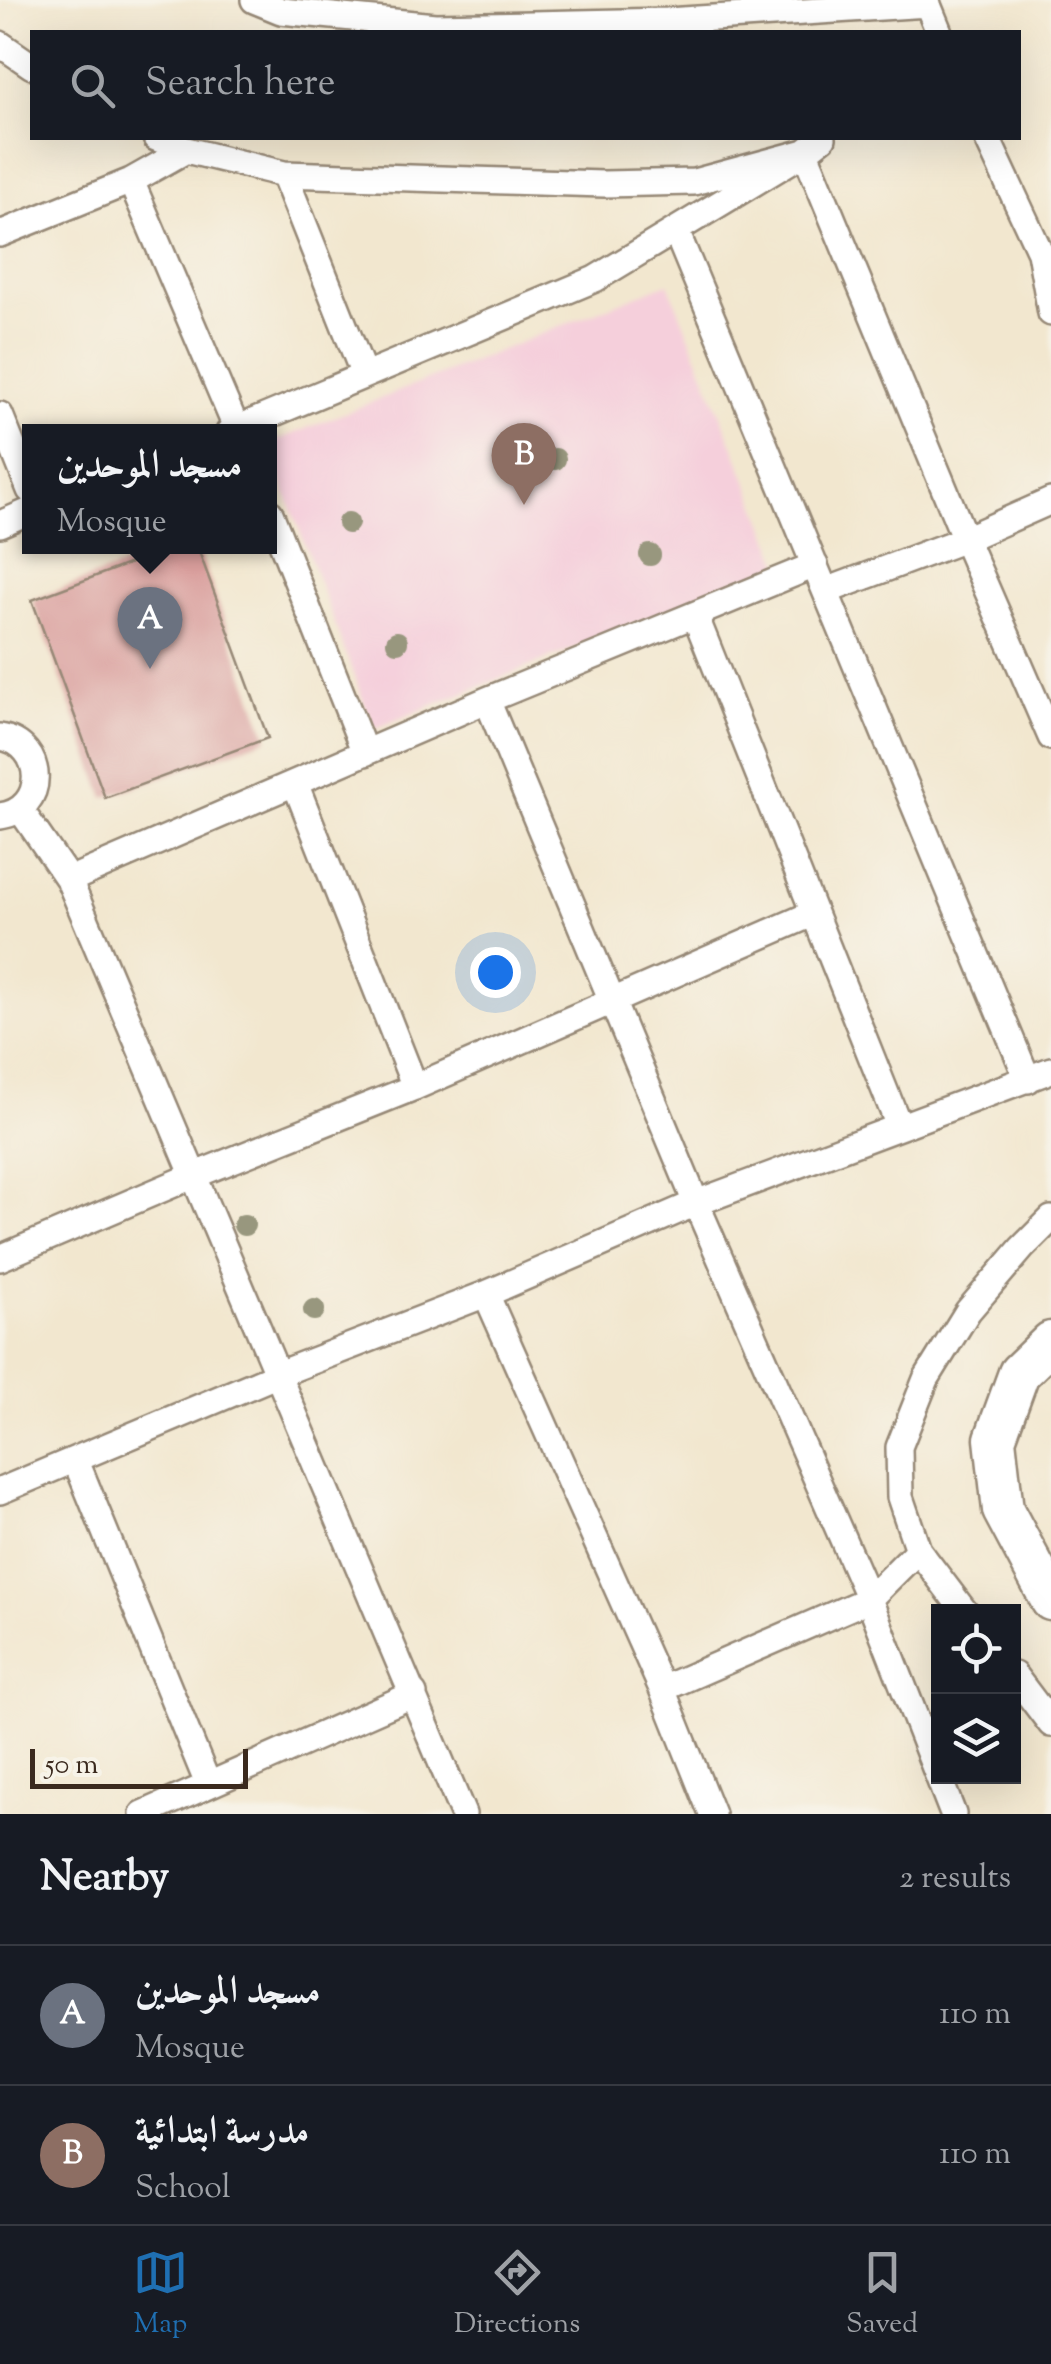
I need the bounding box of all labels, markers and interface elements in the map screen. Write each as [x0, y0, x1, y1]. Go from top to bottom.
search box [30, 30, 1021, 140]
icon: search [65, 58, 120, 113]
text: Search here [145, 58, 336, 112]
pin: B [492, 422, 556, 505]
popup [22, 424, 277, 554]
text: مسجد الموحدين [57, 440, 242, 494]
text: Mosque [57, 500, 167, 546]
pin: A [118, 586, 182, 669]
your location [470, 947, 521, 998]
map controls [931, 1604, 1021, 1784]
button: locate [931, 1604, 1021, 1694]
button: layers [931, 1694, 1021, 1784]
scale bar [30, 1744, 248, 1788]
text: 50 m [45, 1746, 99, 1786]
text: Nearby [40, 1849, 169, 1909]
text: 2 results [899, 1856, 1011, 1902]
text: مسجد الموحدين [135, 1966, 321, 2020]
text: A [60, 1992, 85, 2038]
text: 110 m [939, 1992, 1011, 2038]
text: Mosque [135, 2026, 245, 2072]
text: مدرسة ابتدائية [135, 2106, 309, 2160]
text: B [62, 2132, 83, 2178]
text: 110 m [939, 2132, 1011, 2178]
text: School [135, 2166, 231, 2212]
tab: Map [133, 2245, 188, 2345]
tab: Directions [454, 2245, 580, 2345]
tab: Saved [846, 2245, 918, 2345]

